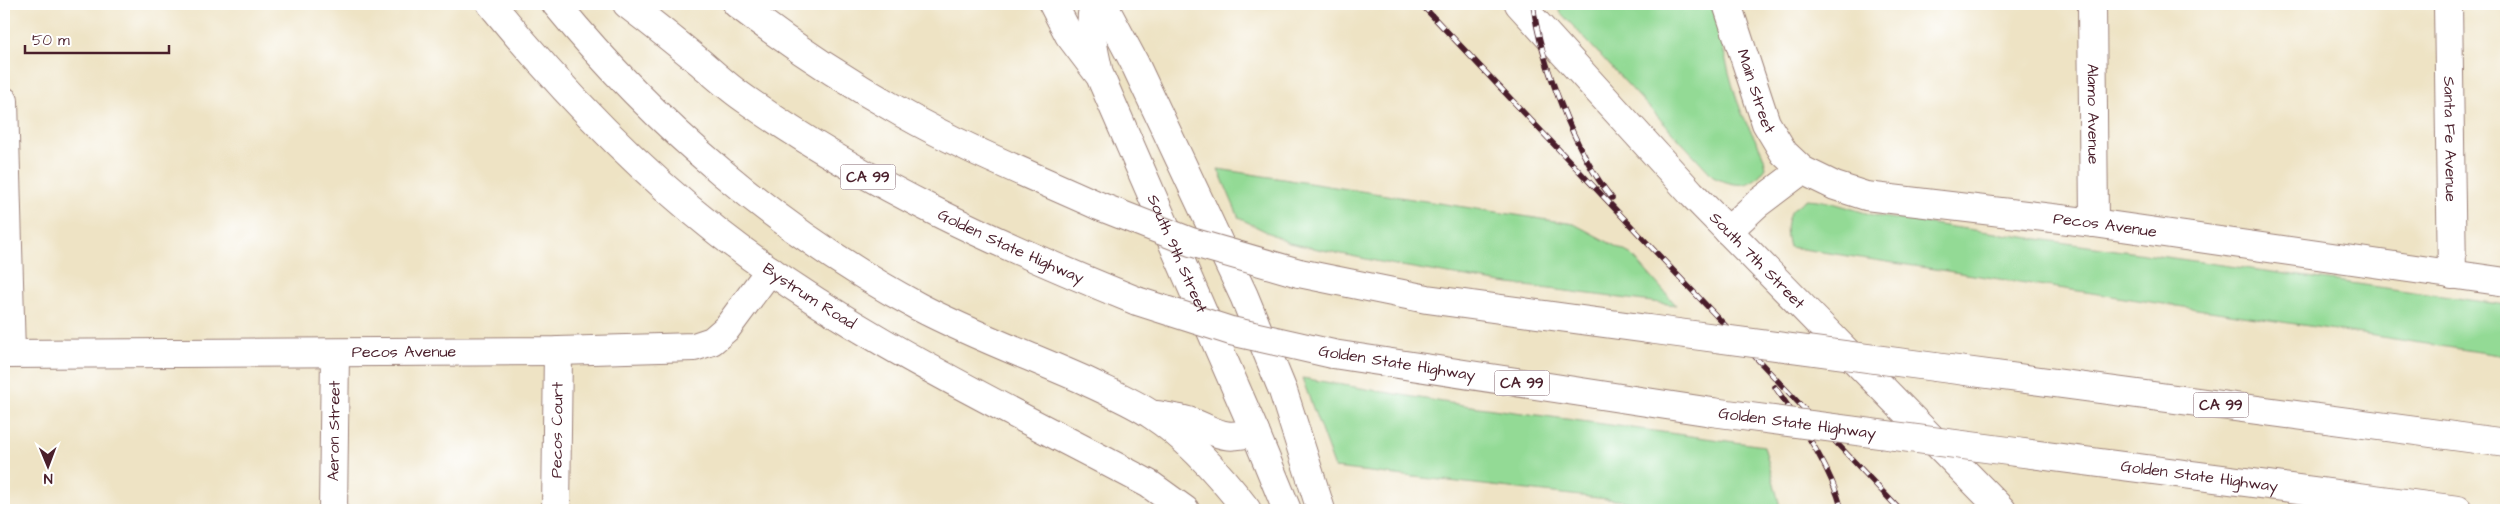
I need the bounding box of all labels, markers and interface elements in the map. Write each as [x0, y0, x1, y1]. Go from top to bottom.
scale bar [25, 22, 169, 54]
text: 50 m [32, 30, 70, 51]
street label: Main Street [1732, 46, 1781, 138]
street label: Alamo Avenue [2082, 64, 2104, 165]
street label: Santa Fe Avenue [2438, 76, 2462, 202]
road number: CA 99 [840, 164, 896, 190]
street label: South 9th Street [1142, 191, 1213, 317]
street label: Golden State Highway [934, 203, 1088, 290]
street label: South 7th Street [1704, 207, 1810, 314]
street label: Pecos Avenue [2052, 207, 2159, 243]
street label: Bystrum Road [758, 258, 860, 335]
street label: Golden State Highway [1317, 340, 1477, 387]
street label: Pecos Avenue [352, 341, 457, 363]
road number: CA 99 [1494, 370, 1550, 396]
street label: Aeron Street [322, 380, 346, 481]
street label: Pecos Court [545, 381, 569, 478]
road number: CA 99 [2194, 392, 2248, 418]
street label: Golden State Highway [1717, 402, 1877, 445]
north arrow [22, 442, 72, 492]
street label: Golden State Highway [2119, 455, 2280, 498]
text: N [43, 468, 53, 488]

